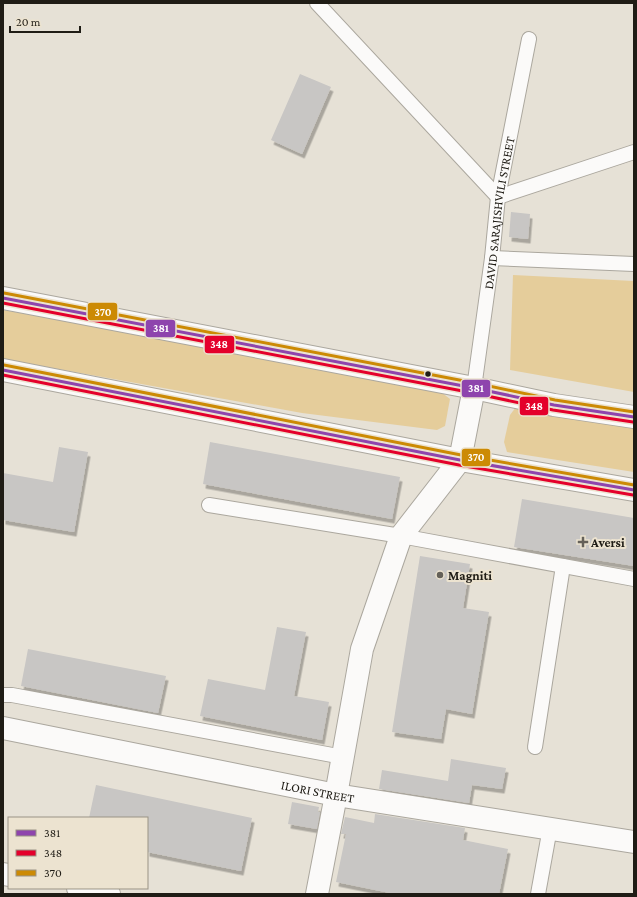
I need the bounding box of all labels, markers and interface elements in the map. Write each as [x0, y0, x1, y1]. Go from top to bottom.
scale bar [10, 8, 80, 34]
text: 20 m [16, 15, 41, 29]
street label: DAVID SARAJISHVILI STREET [480, 135, 517, 290]
line badge: 370 [87, 302, 118, 321]
text: 370 [94, 306, 112, 318]
line badge: 381 [145, 319, 176, 338]
text: 381 [153, 322, 169, 334]
line badge: 348 [204, 335, 235, 354]
text: 348 [210, 338, 228, 350]
unlabelled marker [423, 369, 433, 379]
line badge: 381 [461, 379, 491, 398]
text: 381 [468, 382, 484, 394]
line badge: 348 [519, 396, 549, 416]
text: 348 [525, 400, 543, 412]
line badge: 370 [461, 448, 491, 467]
text: 370 [467, 451, 485, 463]
place label: Aversi [590, 535, 625, 550]
marker: Aversi [578, 537, 588, 547]
place label: Magniti [448, 568, 492, 583]
marker: Magniti [435, 570, 445, 580]
street label: ILORI STREET [280, 777, 355, 805]
legend [8, 817, 148, 889]
text: 381 [44, 826, 60, 840]
text: 348 [44, 846, 62, 860]
text: 370 [44, 866, 62, 880]

